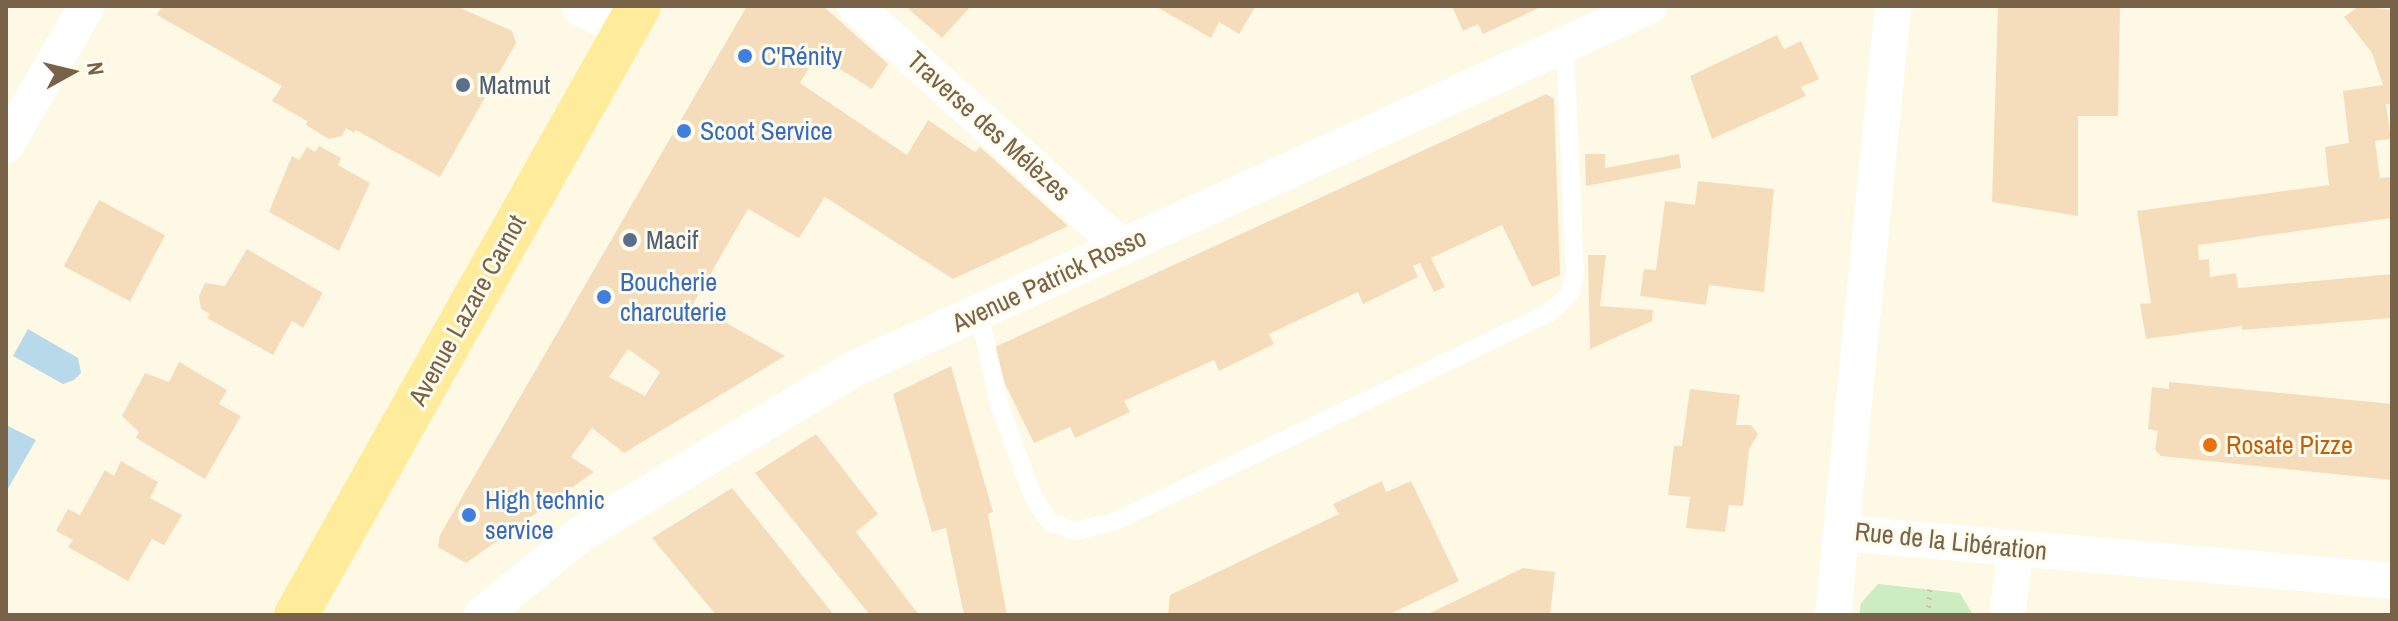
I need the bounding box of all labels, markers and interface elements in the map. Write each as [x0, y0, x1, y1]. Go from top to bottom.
north arrow [32, 32, 112, 112]
place label: C'Rénity [761, 40, 842, 72]
street label: Traverse des Mélèzes [901, 45, 1077, 207]
marker: C'Rénity [736, 47, 754, 65]
text: N [80, 60, 112, 77]
place label: Matmut [479, 69, 550, 101]
marker: Matmut [454, 76, 472, 94]
place label: Scoot Service [700, 115, 833, 147]
marker: Scoot Service [675, 122, 693, 140]
street label: Avenue Lazare Carnot [402, 209, 532, 411]
street label: Avenue Patrick Rosso [947, 221, 1151, 339]
place label: Macif [646, 224, 698, 256]
marker: Macif [621, 231, 639, 249]
place label: Boucherie charcuterie [620, 266, 727, 328]
marker: Boucherie charcuterie [595, 288, 613, 306]
place label: Rosate Pizze [2226, 429, 2353, 461]
marker: Rosate Pizze [2201, 436, 2219, 454]
place label: High technic service [485, 484, 605, 546]
marker: High technic service [460, 506, 478, 524]
street label: Rue de la Libération [1853, 515, 2049, 567]

